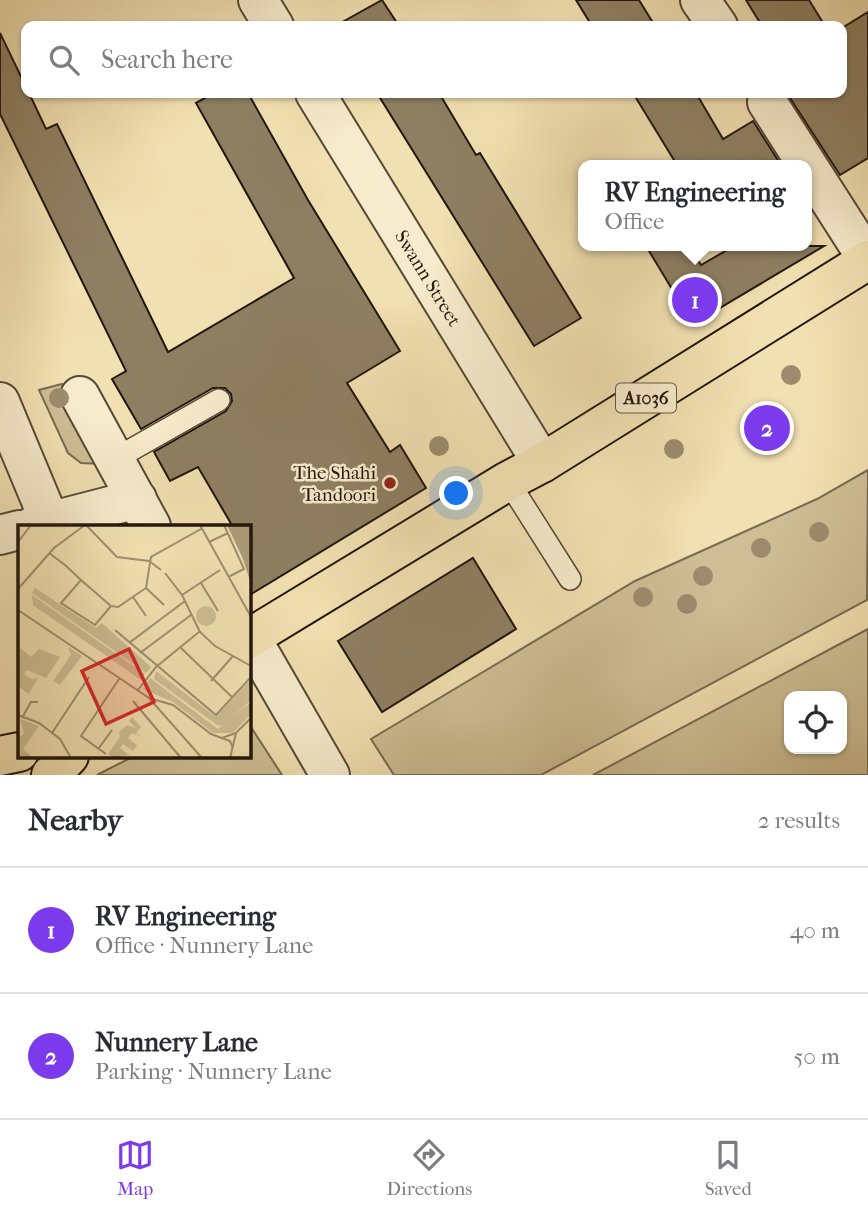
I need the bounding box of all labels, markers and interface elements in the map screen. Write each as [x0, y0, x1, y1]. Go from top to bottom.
search box [21, 21, 847, 98]
icon: search [45, 41, 83, 79]
text: Search here [101, 44, 233, 75]
popup [578, 160, 812, 251]
text: RV Engineering [605, 177, 785, 208]
text: Office [605, 208, 664, 235]
street label: Swann Street [390, 226, 465, 331]
pin: 1 [672, 274, 718, 326]
road number: A1036 [616, 384, 676, 412]
pin: 2 [744, 402, 790, 454]
place label: The Shahi Tandoori [293, 462, 376, 506]
marker: The Shahi Tandoori [382, 475, 398, 491]
your location [439, 476, 473, 510]
inset map [18, 525, 250, 758]
map controls [784, 691, 847, 754]
button: locate [784, 691, 847, 754]
text: Nearby [28, 803, 123, 838]
text: 2 results [758, 807, 840, 834]
text: RV Engineering [95, 901, 276, 932]
text: 1 [47, 917, 55, 944]
text: 40 m [790, 917, 840, 944]
text: Office · Nunnery Lane [95, 932, 314, 959]
text: Nunnery Lane [95, 1027, 258, 1058]
text: 2 [45, 1043, 57, 1070]
text: 50 m [793, 1043, 840, 1070]
text: Parking · Nunnery Lane [95, 1058, 332, 1085]
tab: Map [116, 1136, 154, 1200]
tab: Directions [387, 1136, 472, 1200]
tab: Saved [705, 1136, 752, 1200]

